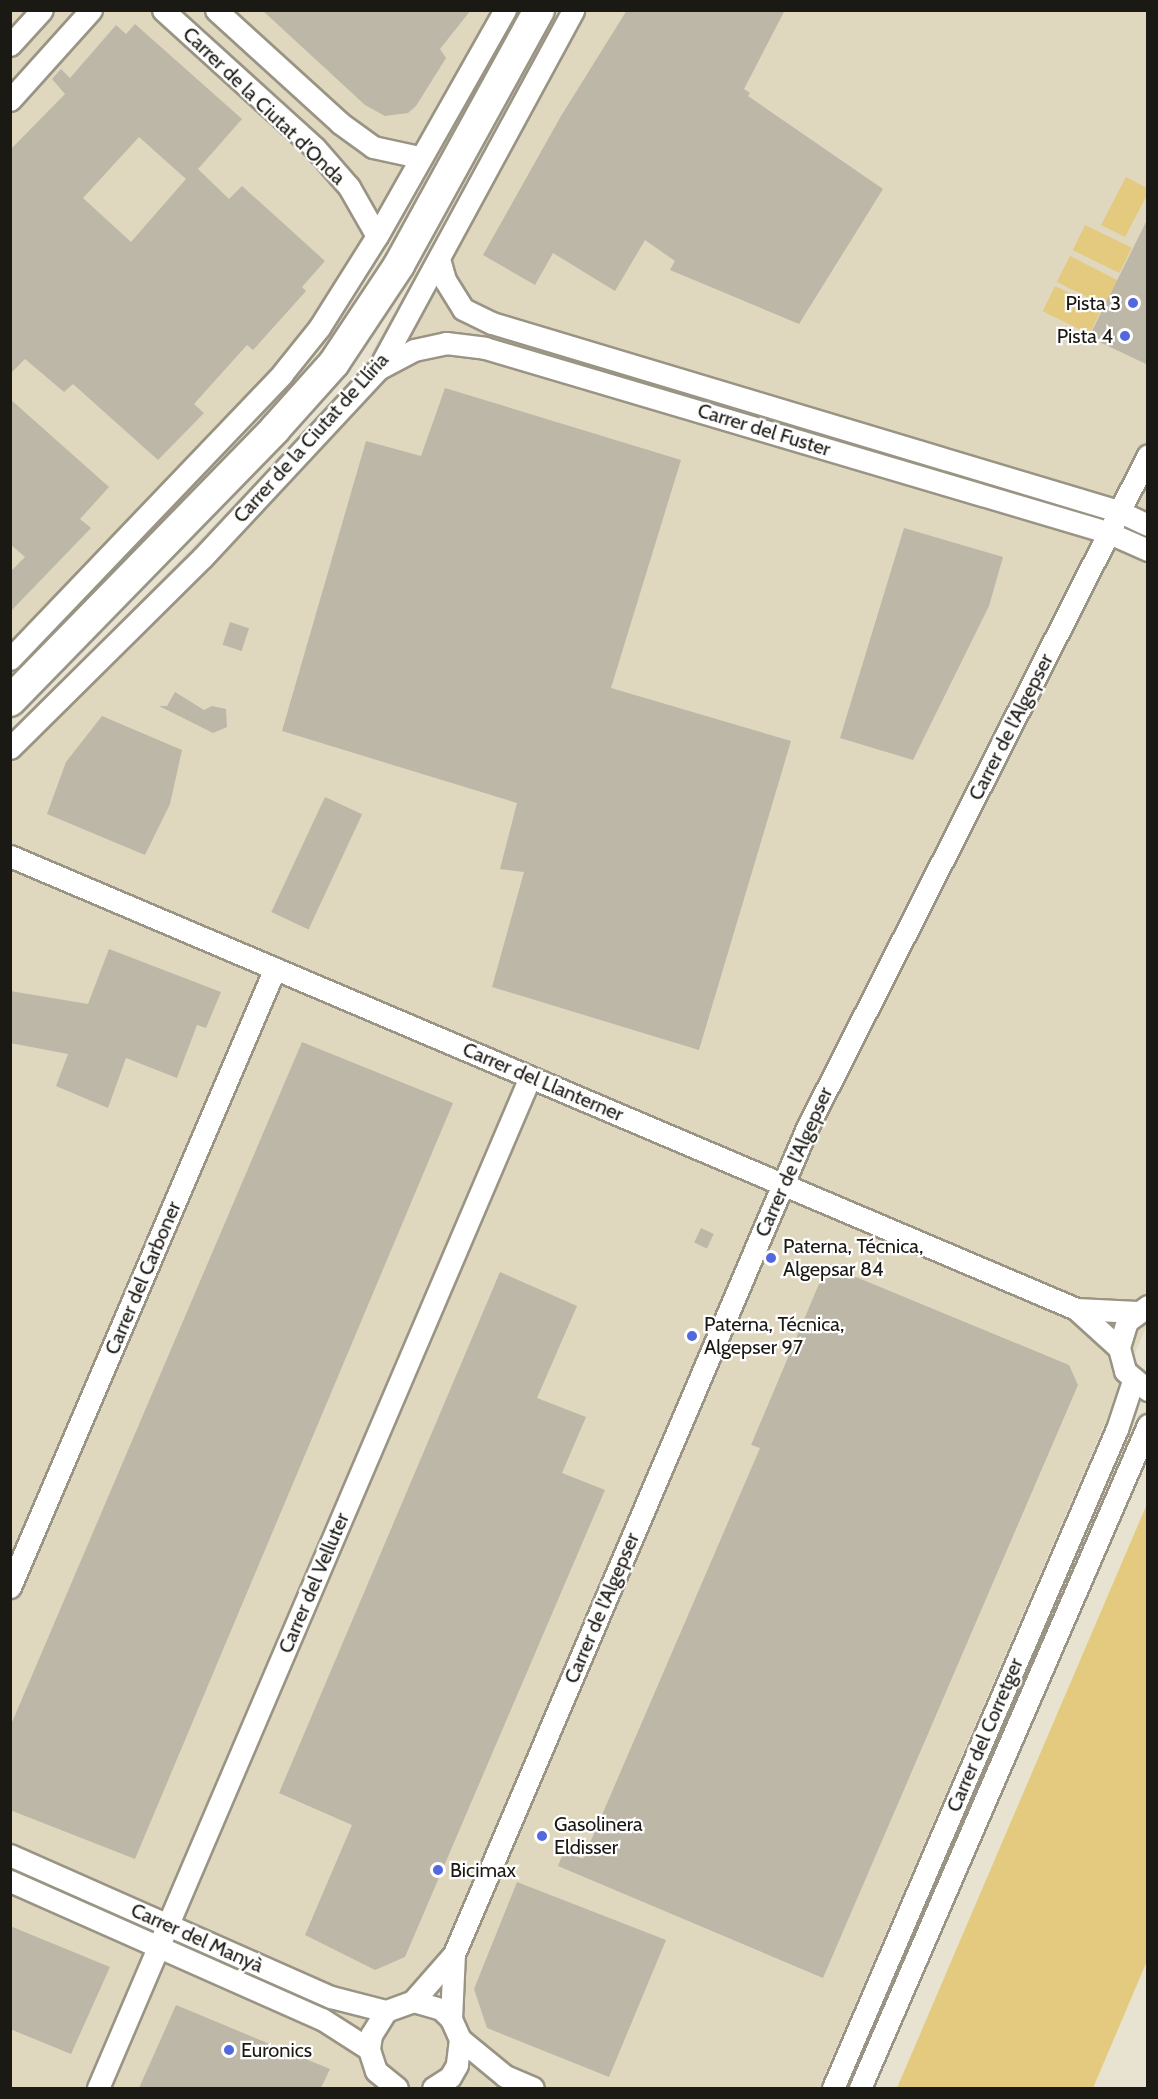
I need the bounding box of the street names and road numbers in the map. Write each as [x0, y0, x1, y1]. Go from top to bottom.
street label: Carrer de la Ciutat d’Onda [178, 22, 350, 190]
street label: Carrer de la Ciutat de Llíria [228, 348, 394, 528]
street label: Carrer del Fuster [695, 398, 833, 462]
street label: Carrer de l'Algepser [964, 650, 1058, 804]
street label: Carrer del Llanterner [459, 1037, 627, 1127]
street label: Carrer de l'Algepser [750, 1083, 838, 1241]
street label: Carrer del Carboner [100, 1198, 186, 1358]
street label: Carrer del Velluter [274, 1509, 354, 1657]
street label: Carrer de l'Algepser [559, 1529, 645, 1687]
street label: Carrer del Corretger [942, 1654, 1028, 1816]
street label: Carrer del Manyà [127, 1898, 267, 1978]

